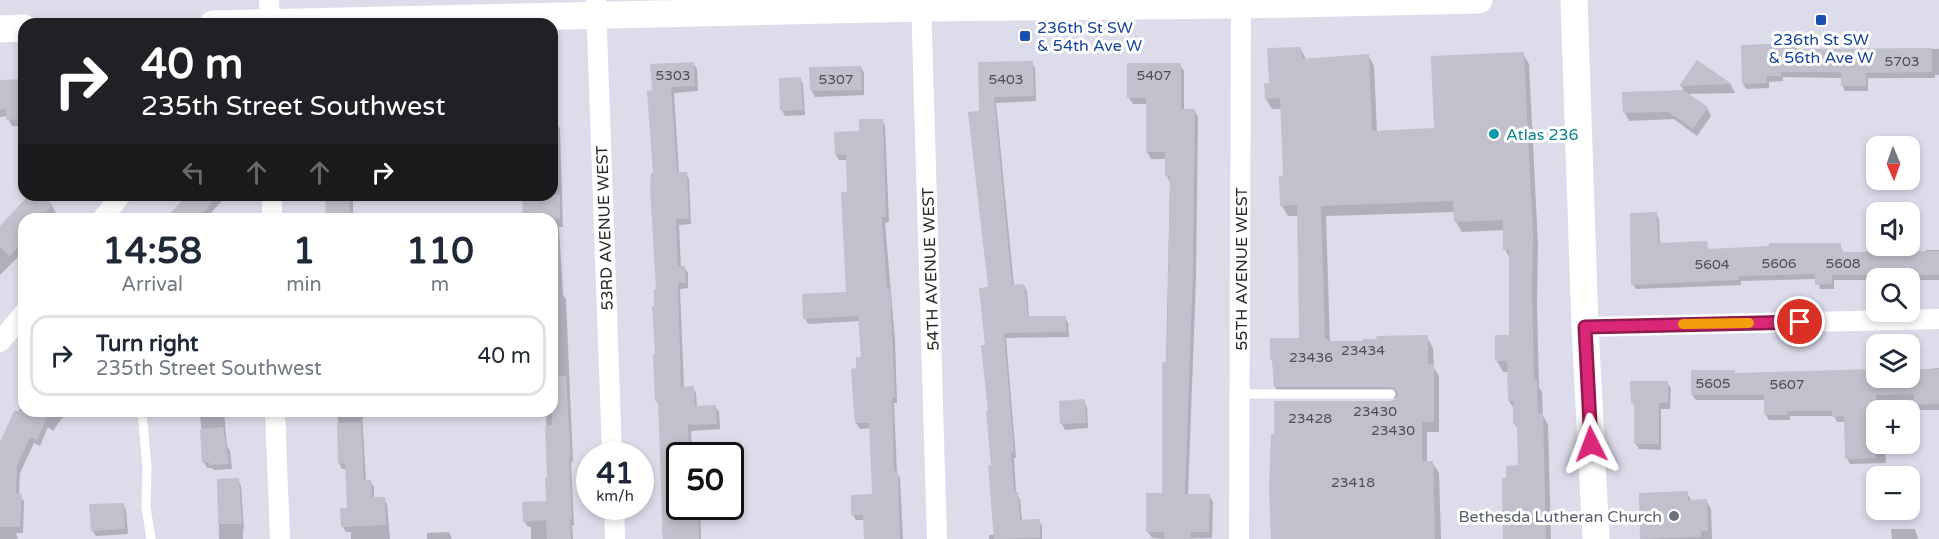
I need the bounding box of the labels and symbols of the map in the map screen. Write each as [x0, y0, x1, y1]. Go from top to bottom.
marker: 236th St SW & 56th Ave W [1814, 13, 1828, 27]
place label: 236th St SW & 54th Ave W [1037, 18, 1142, 56]
marker: 236th St SW & 54th Ave W [1018, 29, 1032, 43]
place label: 236th St SW & 56th Ave W [1768, 30, 1874, 68]
house number: 5703 [1884, 53, 1920, 70]
house number: 5303 [655, 67, 691, 84]
house number: 5407 [1136, 67, 1172, 84]
house number: 5307 [818, 71, 854, 88]
house number: 5403 [988, 71, 1024, 88]
place label: Atlas 236 [1506, 125, 1579, 145]
marker: Atlas 236 [1487, 127, 1501, 141]
north arrow [1866, 136, 1920, 190]
street label: 53RD AVENUE WEST [592, 145, 618, 311]
street label: 54TH AVENUE WEST [918, 187, 944, 351]
street label: 55TH AVENUE WEST [1232, 187, 1252, 351]
house number: 5606 [1761, 255, 1797, 272]
house number: 5608 [1825, 255, 1861, 272]
house number: 5604 [1694, 256, 1730, 273]
pin [1774, 296, 1825, 347]
house number: 23434 [1341, 342, 1385, 359]
house number: 23436 [1289, 349, 1333, 366]
house number: 5605 [1695, 375, 1731, 392]
house number: 5607 [1769, 376, 1805, 393]
house number: 23430 [1353, 403, 1397, 420]
house number: 23428 [1288, 410, 1332, 427]
position arrow [1559, 412, 1623, 476]
house number: 23430 [1371, 422, 1415, 439]
speed limit sign: 50 [666, 442, 744, 520]
house number: 23418 [1331, 474, 1375, 491]
place label: Bethesda Lutheran Church [1458, 507, 1662, 527]
marker: Bethesda Lutheran Church [1667, 509, 1681, 523]

